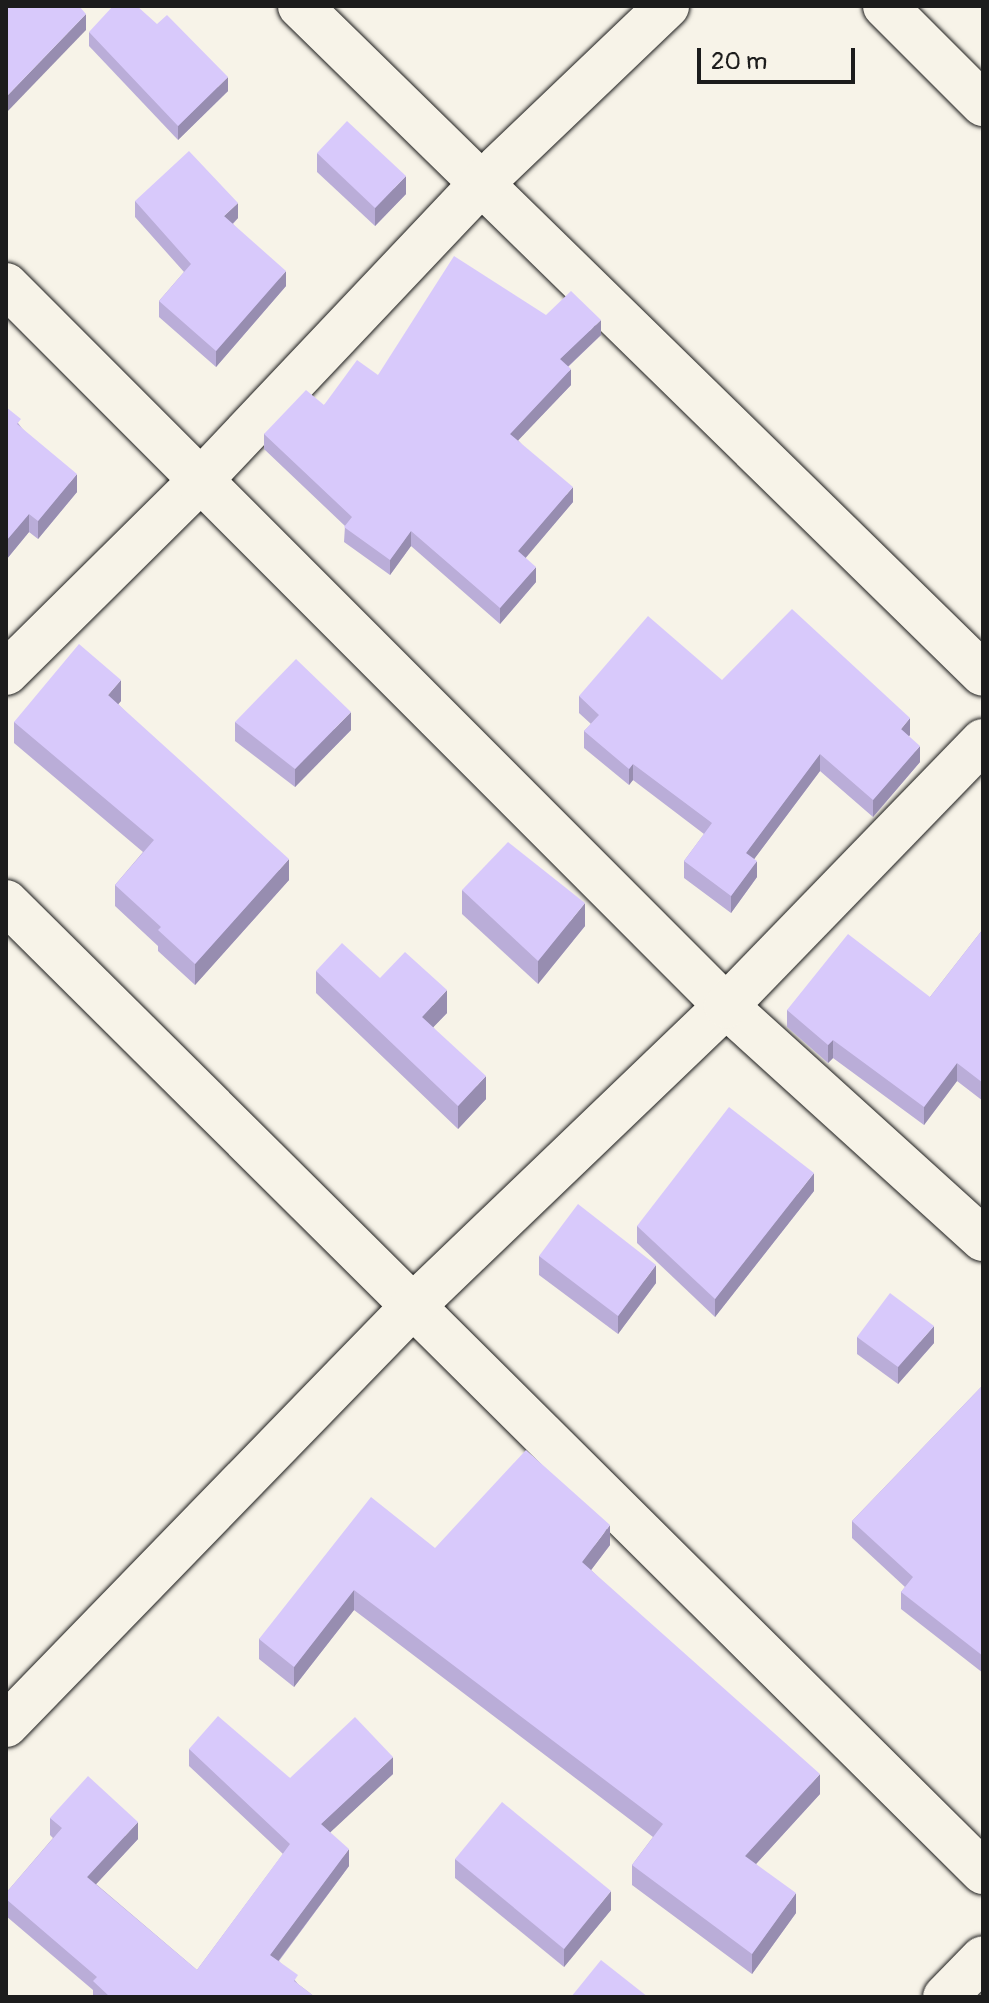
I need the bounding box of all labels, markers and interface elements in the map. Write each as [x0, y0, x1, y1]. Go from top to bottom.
scale bar [701, 32, 859, 82]
text: 20 m [711, 47, 767, 76]

